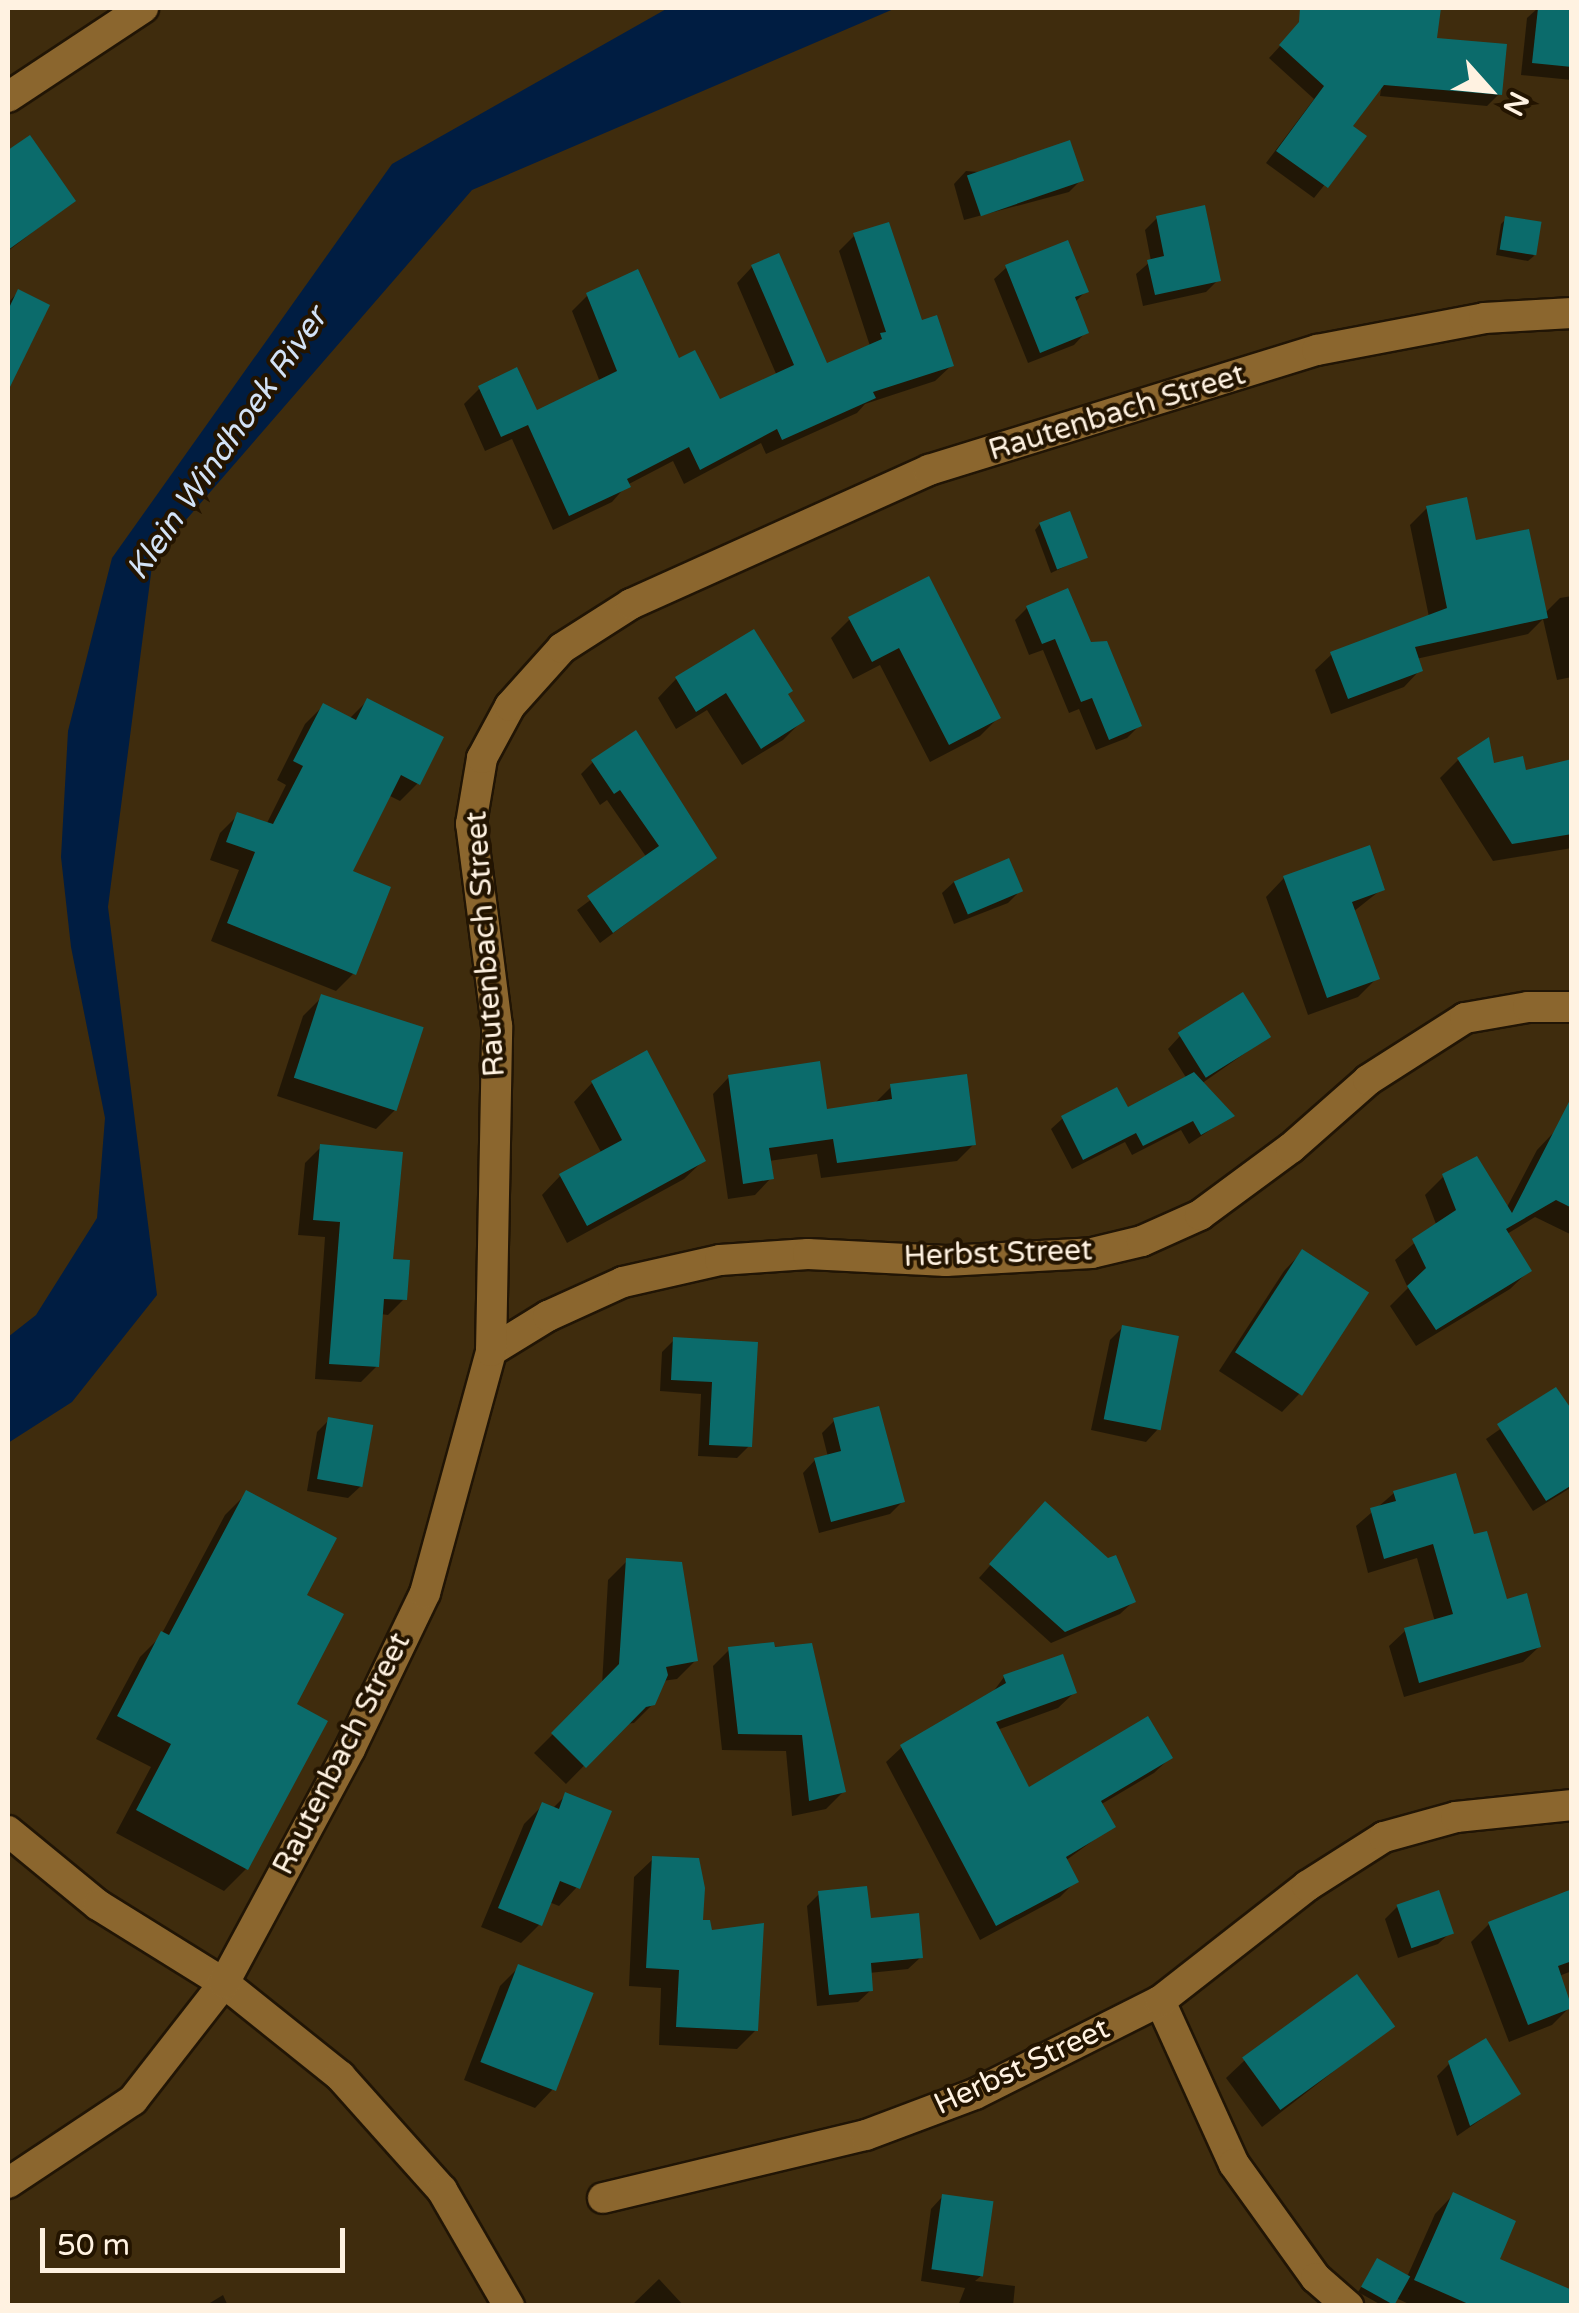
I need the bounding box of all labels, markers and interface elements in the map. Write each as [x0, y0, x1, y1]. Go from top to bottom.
north arrow [1439, 40, 1539, 140]
text: N [1495, 86, 1536, 121]
water label: Klein Windhoek River [118, 300, 336, 588]
street label: Rautenbach Street [984, 357, 1250, 469]
street label: Rautenbach Street [459, 810, 513, 1078]
street label: Herbst Street [903, 1233, 1093, 1275]
street label: Rautenbach Street [265, 1627, 419, 1881]
street label: Herbst Street [929, 2011, 1115, 2123]
scale bar [45, 2208, 350, 2270]
text: 50 m [57, 2227, 130, 2264]

